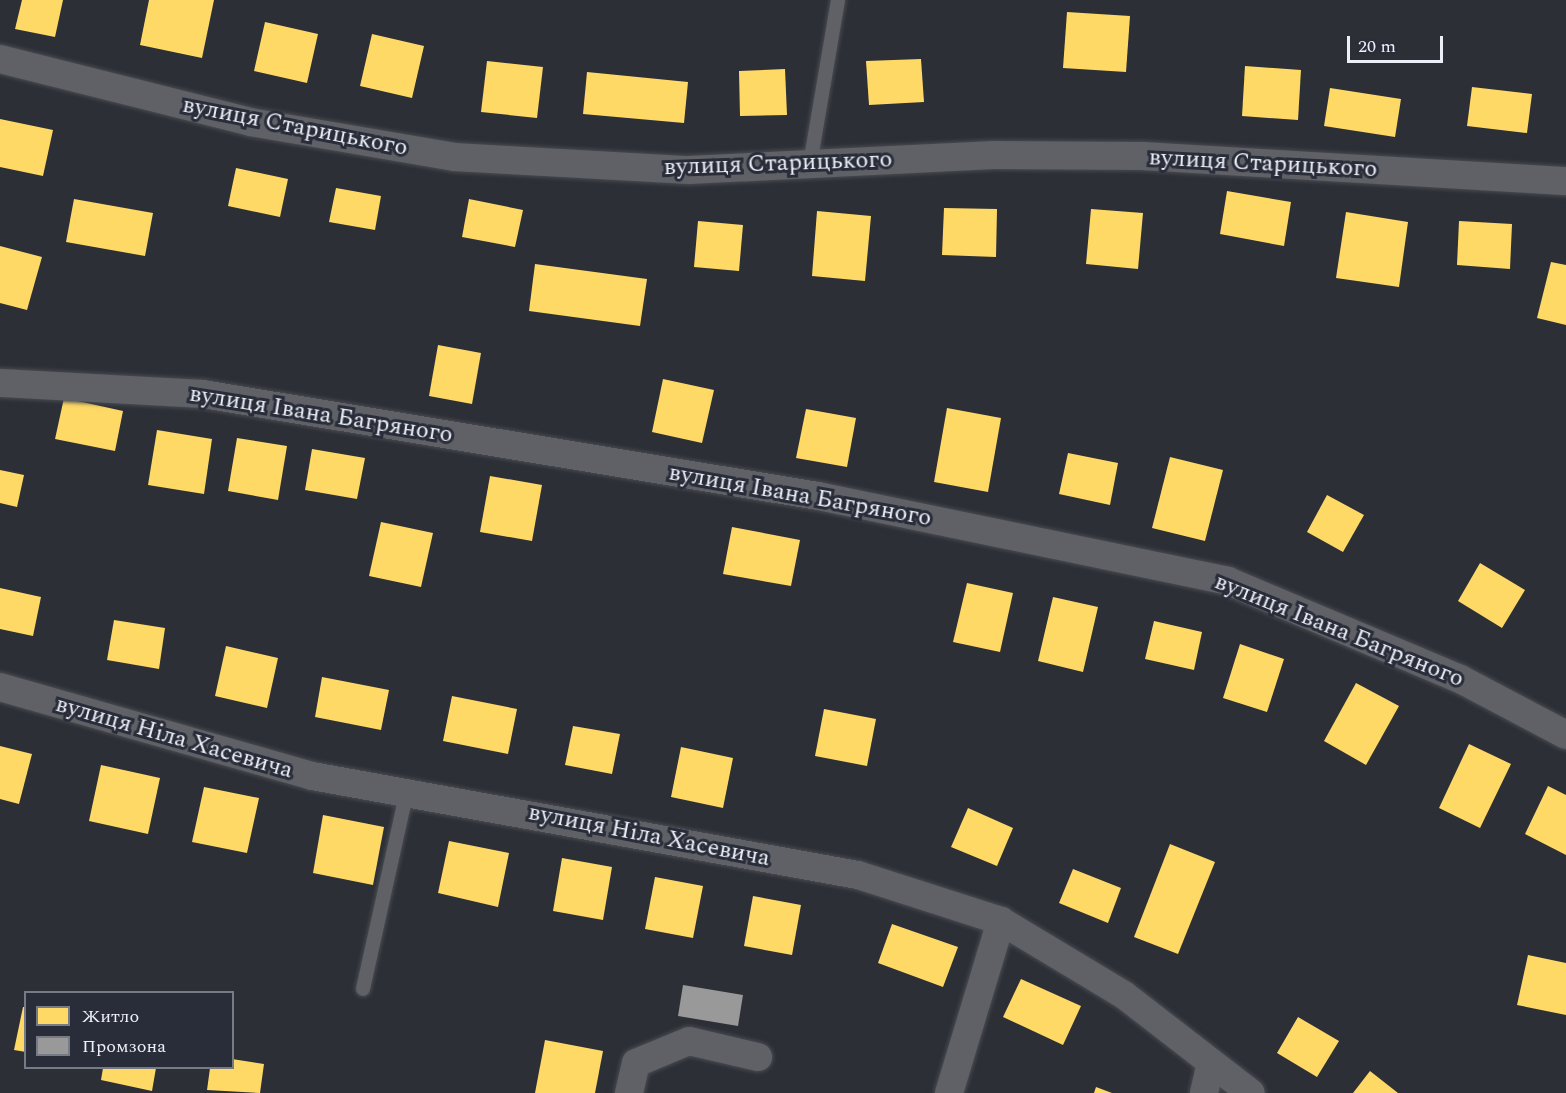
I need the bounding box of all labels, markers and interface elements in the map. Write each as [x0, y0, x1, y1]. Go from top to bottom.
scale bar [1350, 24, 1446, 62]
text: 20 m [1358, 33, 1396, 60]
street label: вулиця Старицького [180, 91, 410, 163]
street label: вулиця Старицького [1148, 144, 1378, 184]
street label: вулиця Старицького [663, 146, 893, 182]
street label: вулиця Івана Багряного [187, 380, 455, 450]
street label: вулиця Івана Багряного [666, 459, 934, 533]
street label: вулиця Івана Багряного [1210, 568, 1468, 694]
street label: вулиця Ніла Хасевича [52, 690, 296, 786]
street label: вулиця Ніла Хасевича [526, 798, 772, 874]
legend [24, 991, 234, 1069]
text: Житло [82, 1003, 139, 1030]
text: Промзона [82, 1033, 166, 1060]

